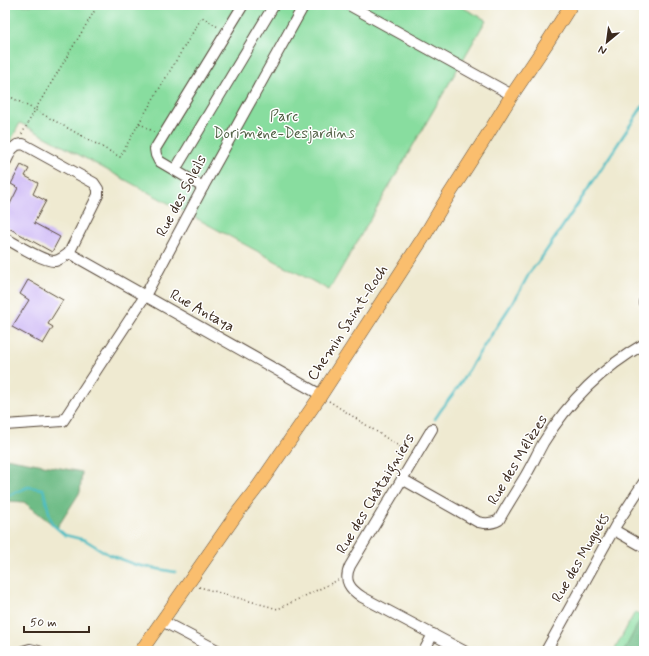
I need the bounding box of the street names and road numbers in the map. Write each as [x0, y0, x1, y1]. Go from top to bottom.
street label: Rue des Soleils [152, 151, 212, 241]
street label: Chemin Saint-Roch [303, 261, 393, 385]
street label: Rue Antaya [166, 285, 238, 337]
street label: Rue des Mélèzes [483, 411, 553, 509]
street label: Rue des Châtaigniers [332, 430, 421, 558]
street label: Rue des Muguets [547, 510, 615, 606]

